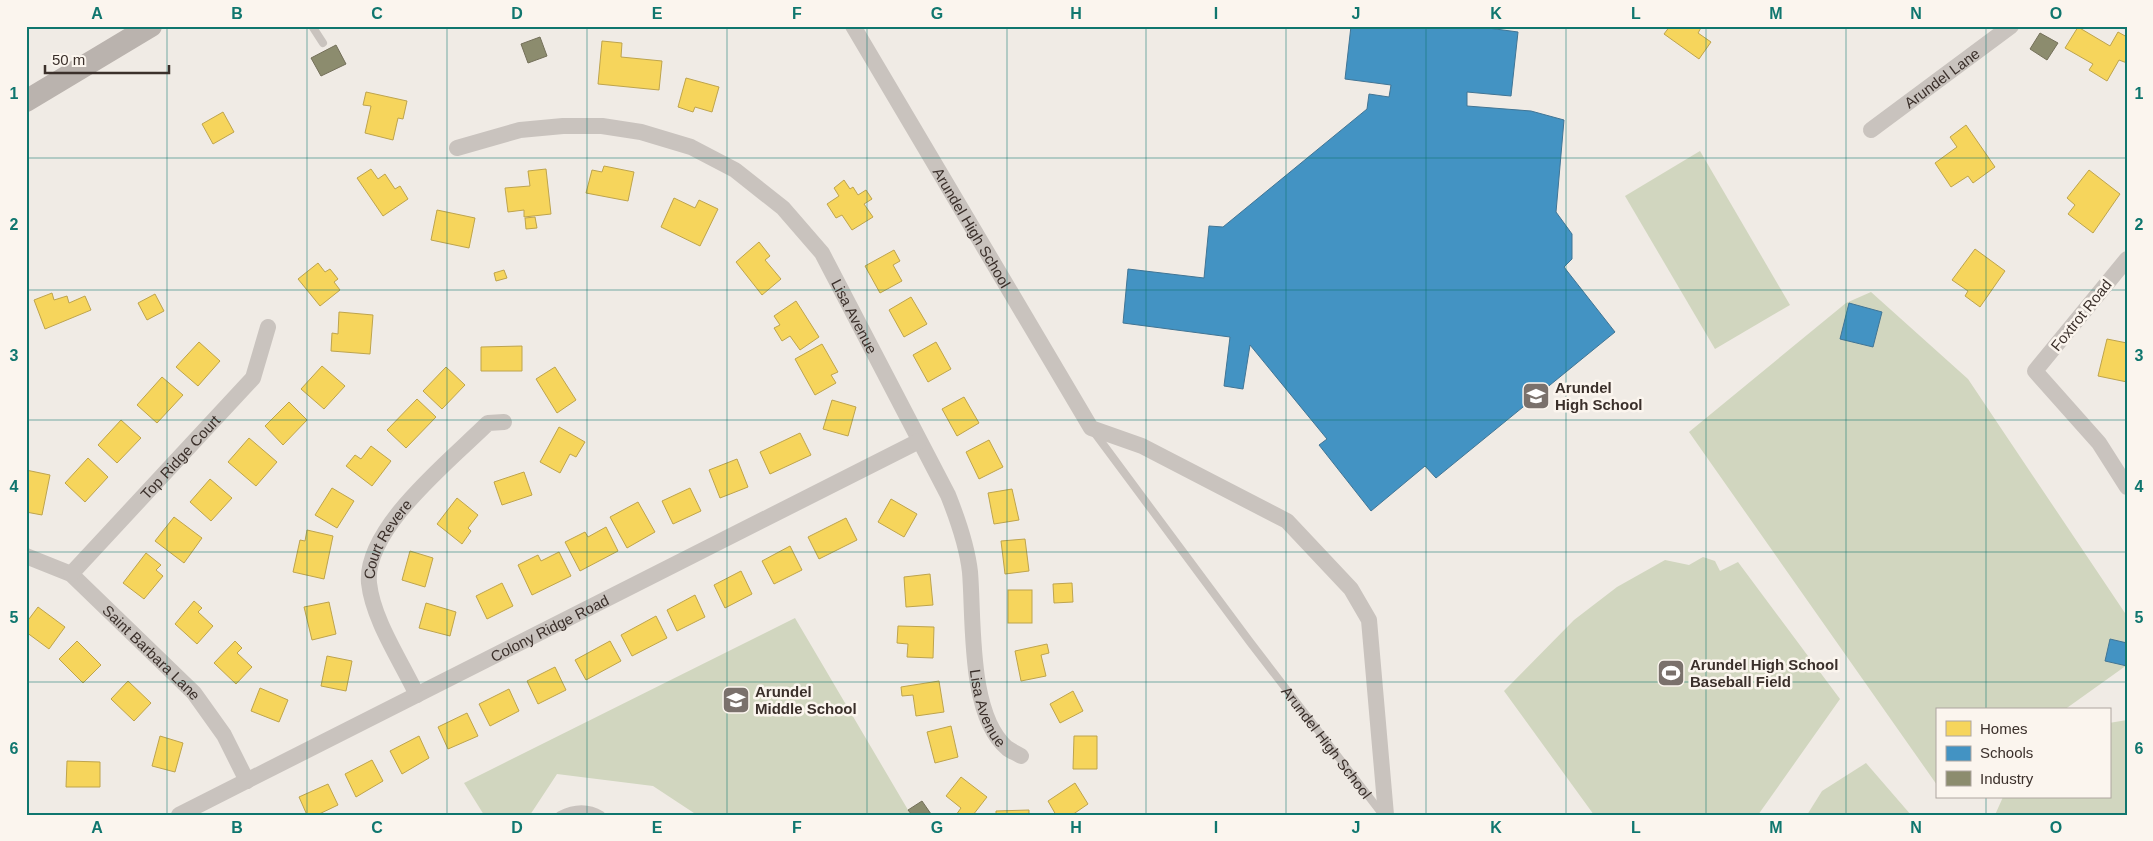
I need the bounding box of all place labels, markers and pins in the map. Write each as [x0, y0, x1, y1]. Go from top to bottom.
place label: Arundel High School [1555, 379, 1643, 413]
school or university icon: Arundel High School [1521, 381, 1551, 411]
place label: Arundel High School Baseball Field [1690, 656, 1838, 690]
sports icon: Arundel High School Baseball Field [1656, 658, 1686, 688]
place label: Arundel Middle School [755, 683, 857, 717]
school or university icon: Arundel Middle School [721, 685, 751, 715]

